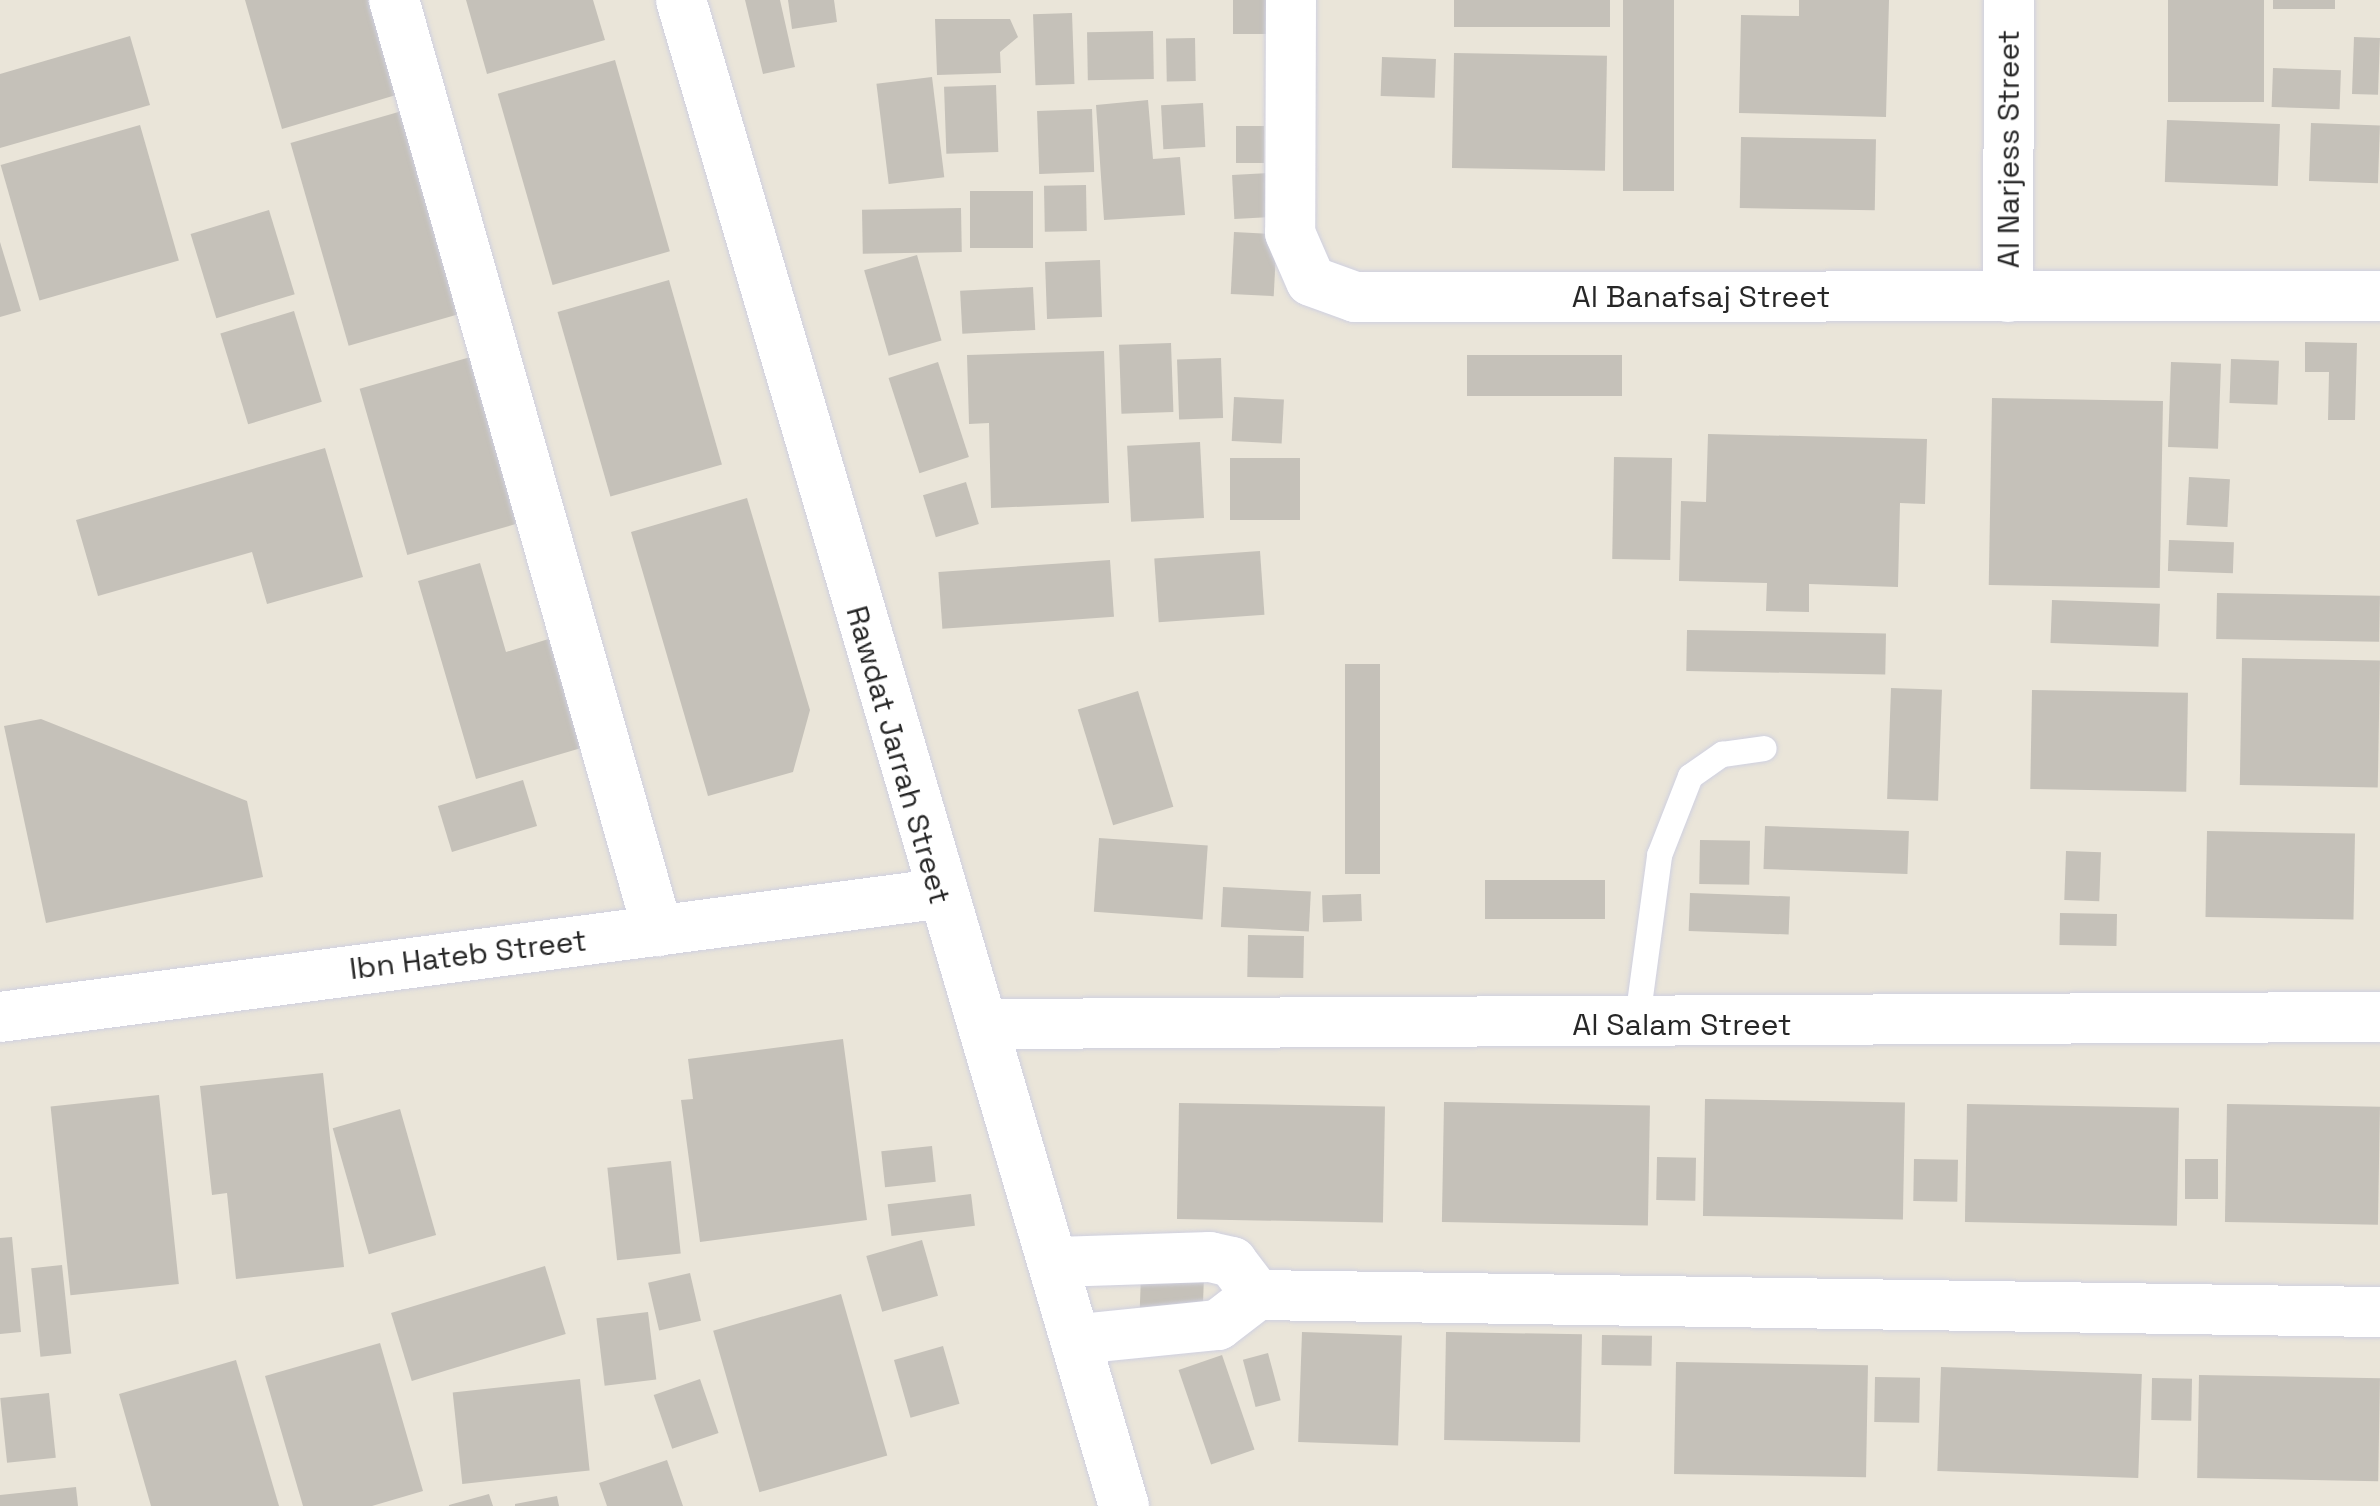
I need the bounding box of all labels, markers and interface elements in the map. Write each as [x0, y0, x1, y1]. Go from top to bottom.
street label: Al Narjess Street [1991, 30, 2027, 268]
street label: Al Banafsaj Street [1572, 279, 1830, 315]
street label: Rawdat Jarrah Street [838, 602, 958, 908]
street label: Ibn Hateb Street [347, 923, 589, 987]
street label: Al Salam Street [1572, 1007, 1792, 1043]

